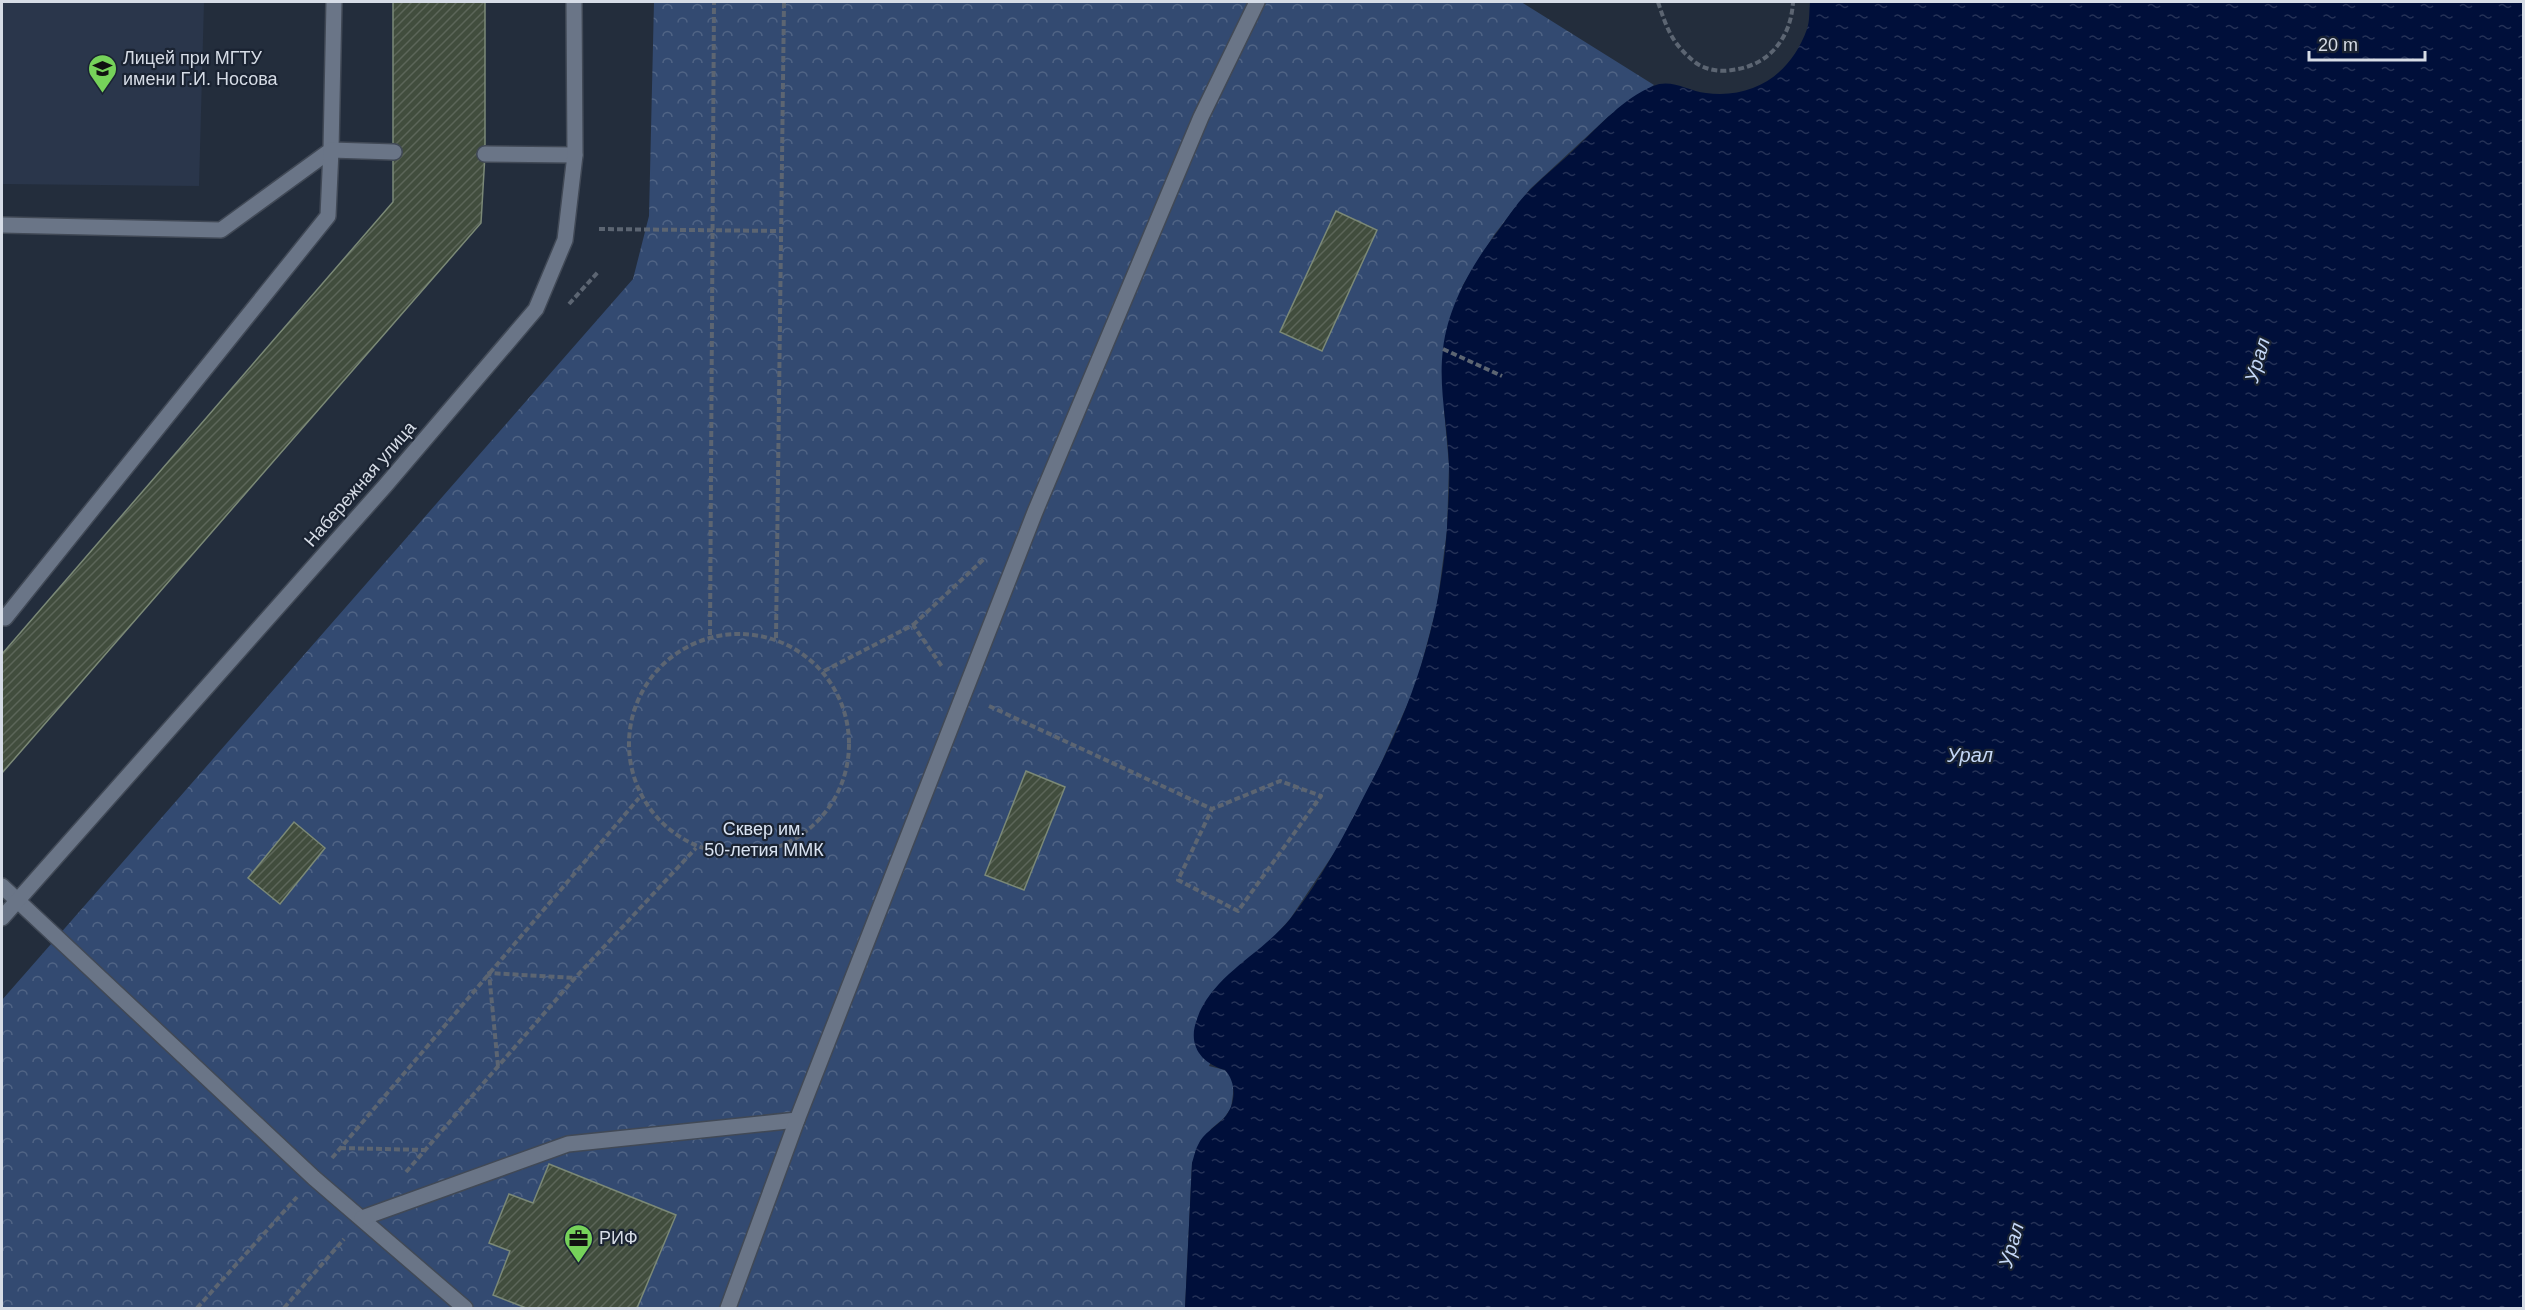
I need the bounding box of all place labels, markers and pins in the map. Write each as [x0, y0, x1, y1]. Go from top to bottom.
place label: Лицей при МГТУ имени Г.И. Носова [123, 48, 279, 89]
school or university icon: Лицей при МГТУ имени Г.И. Носова [86, 52, 118, 94]
office icon: РИФ [562, 1222, 594, 1264]
place label: РИФ [599, 1228, 638, 1248]

